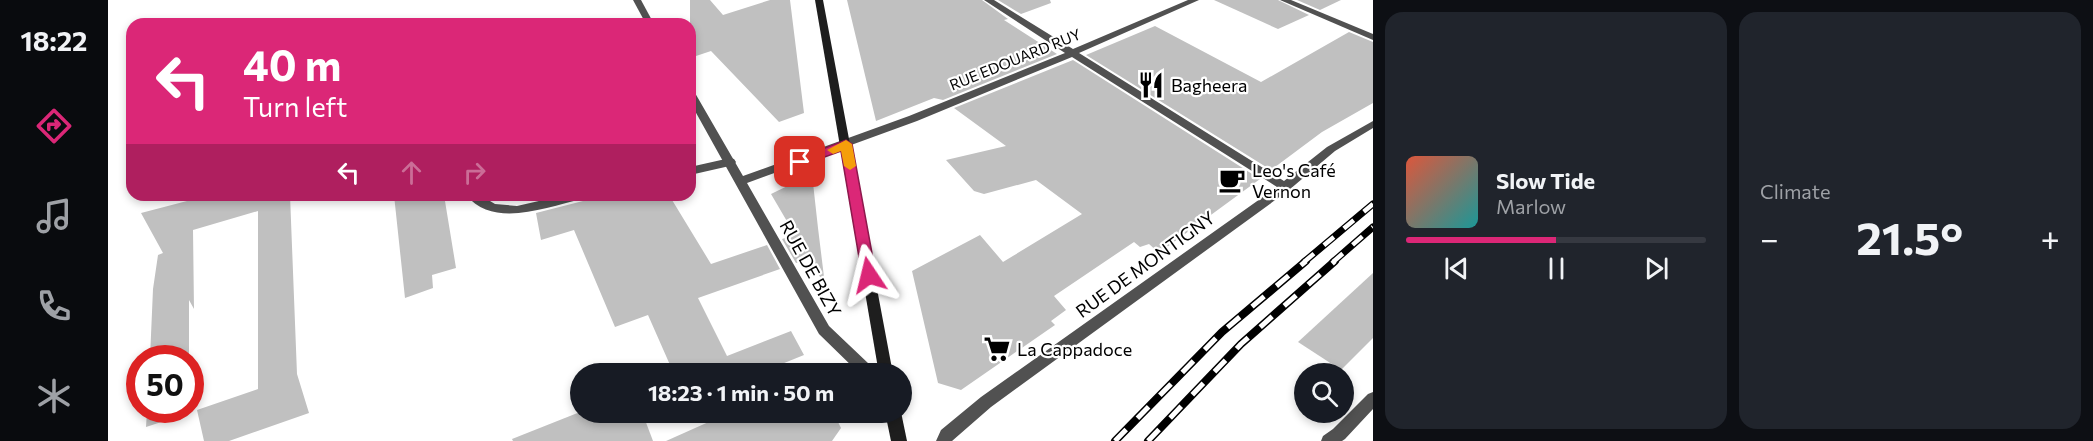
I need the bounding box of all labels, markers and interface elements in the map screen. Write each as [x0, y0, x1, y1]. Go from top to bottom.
text: 18:22 [21, 24, 87, 57]
street label: RUE EDOUARD RUY [947, 24, 1083, 94]
text: 40 m [243, 38, 341, 90]
icon: left [144, 42, 222, 120]
restaurant icon: Bagheera [1136, 70, 1166, 100]
place label: Bagheera [1171, 74, 1248, 96]
text: Turn left [243, 90, 347, 123]
icon: directions [33, 105, 75, 147]
pin [774, 136, 825, 187]
icon: arrive [783, 145, 816, 178]
icon: left [332, 156, 365, 189]
icon: ahead [395, 156, 428, 189]
icon: right [458, 156, 491, 189]
place label: Leo's Café Vernon [1252, 159, 1336, 202]
cafe icon: Leo's Café Vernon [1217, 165, 1247, 195]
text: Slow Tide [1496, 167, 1595, 194]
text: Climate [1760, 179, 1830, 203]
text: Marlow [1496, 194, 1566, 218]
icon: music [33, 195, 75, 237]
street label: RUE DE MONTIGNY [1071, 206, 1219, 322]
text: 21.5° [1856, 209, 1963, 264]
street label: RUE DE BIZY [775, 216, 847, 320]
text: − [1760, 217, 1779, 258]
text: + [2041, 217, 2060, 258]
position arrow [837, 243, 901, 307]
icon: previous [1440, 252, 1473, 285]
icon: pause [1540, 252, 1573, 285]
icon: next [1640, 252, 1673, 285]
icon: phone [33, 285, 75, 327]
supermarket icon: La Cappadoce [982, 334, 1012, 364]
place label: La Cappadoce [1017, 338, 1132, 360]
speed limit sign: 50 [126, 345, 204, 423]
map controls [1294, 363, 1354, 423]
button: search [1294, 363, 1354, 423]
icon: climate [33, 375, 75, 417]
text: 18:23 · 1 min · 50 m [648, 379, 834, 406]

